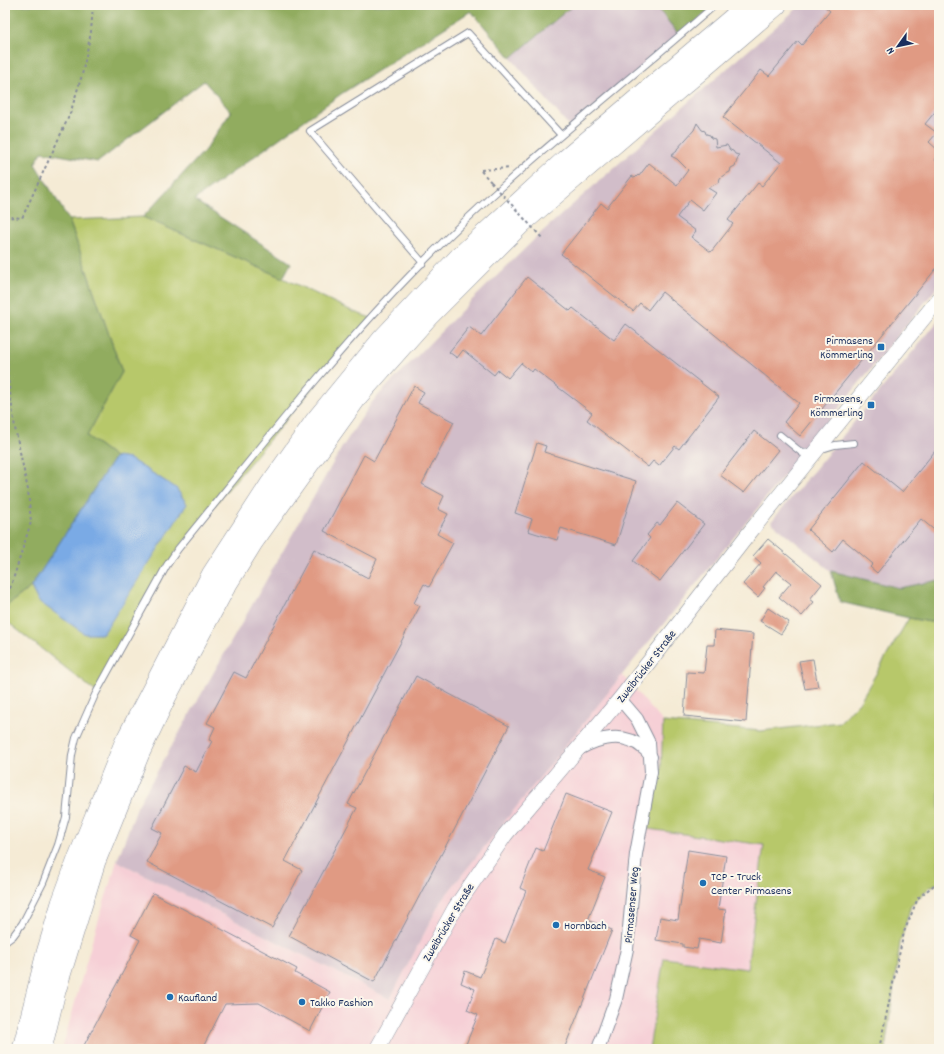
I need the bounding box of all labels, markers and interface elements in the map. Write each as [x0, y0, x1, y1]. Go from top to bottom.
north arrow [878, 26, 918, 66]
text: N [883, 43, 899, 57]
place label: Pirmasens Kömmerling [820, 333, 873, 364]
marker: Pirmasens Kömmerling [876, 342, 886, 352]
place label: Pirmasens, Kömmerling [810, 391, 863, 422]
marker: Pirmasens, Kömmerling [866, 400, 876, 410]
street label: Zweibrücker Straße [613, 627, 681, 707]
street label: Pirmasenser Weg [621, 866, 644, 944]
place label: TCP - Truck Center Pirmasens [711, 869, 792, 900]
marker: TCP - Truck Center Pirmasens [698, 878, 708, 888]
street label: Zweibrücker Straße [419, 881, 479, 965]
place label: Hornbach [564, 918, 607, 935]
marker: Hornbach [551, 920, 561, 930]
place label: Kaufland [178, 990, 217, 1007]
marker: Kaufland [165, 992, 175, 1002]
place label: Takko Fashion [310, 995, 373, 1012]
marker: Takko Fashion [297, 997, 307, 1007]

